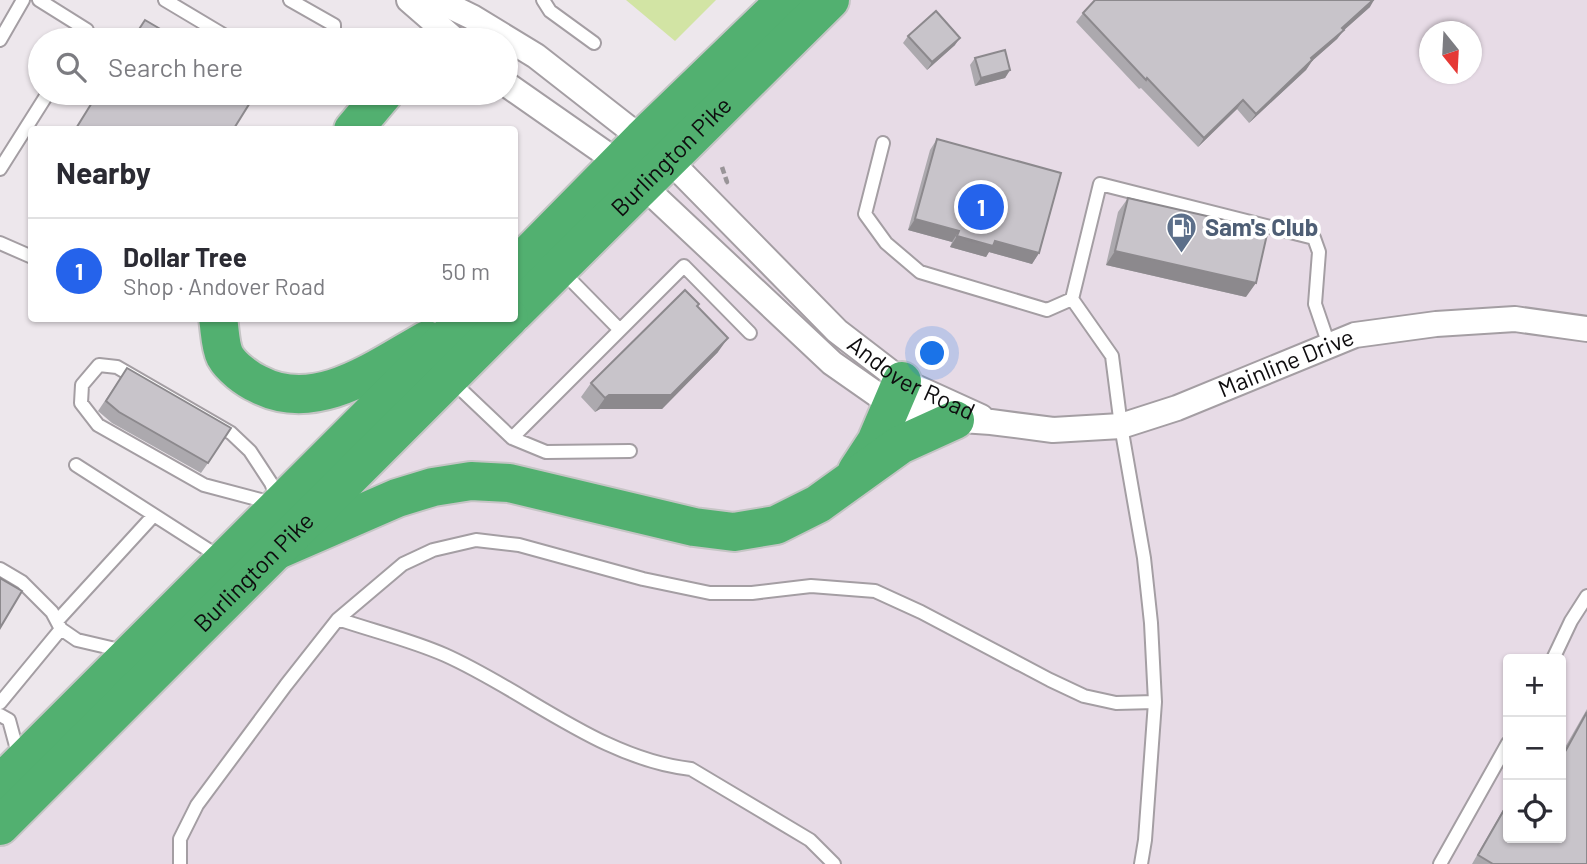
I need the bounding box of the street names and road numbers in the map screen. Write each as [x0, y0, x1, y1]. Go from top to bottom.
street label: Burlington Pike [604, 90, 737, 222]
street label: Mainline Drive [1214, 321, 1358, 403]
street label: Andover Road [842, 329, 980, 425]
street label: Burlington Pike [187, 505, 319, 637]

